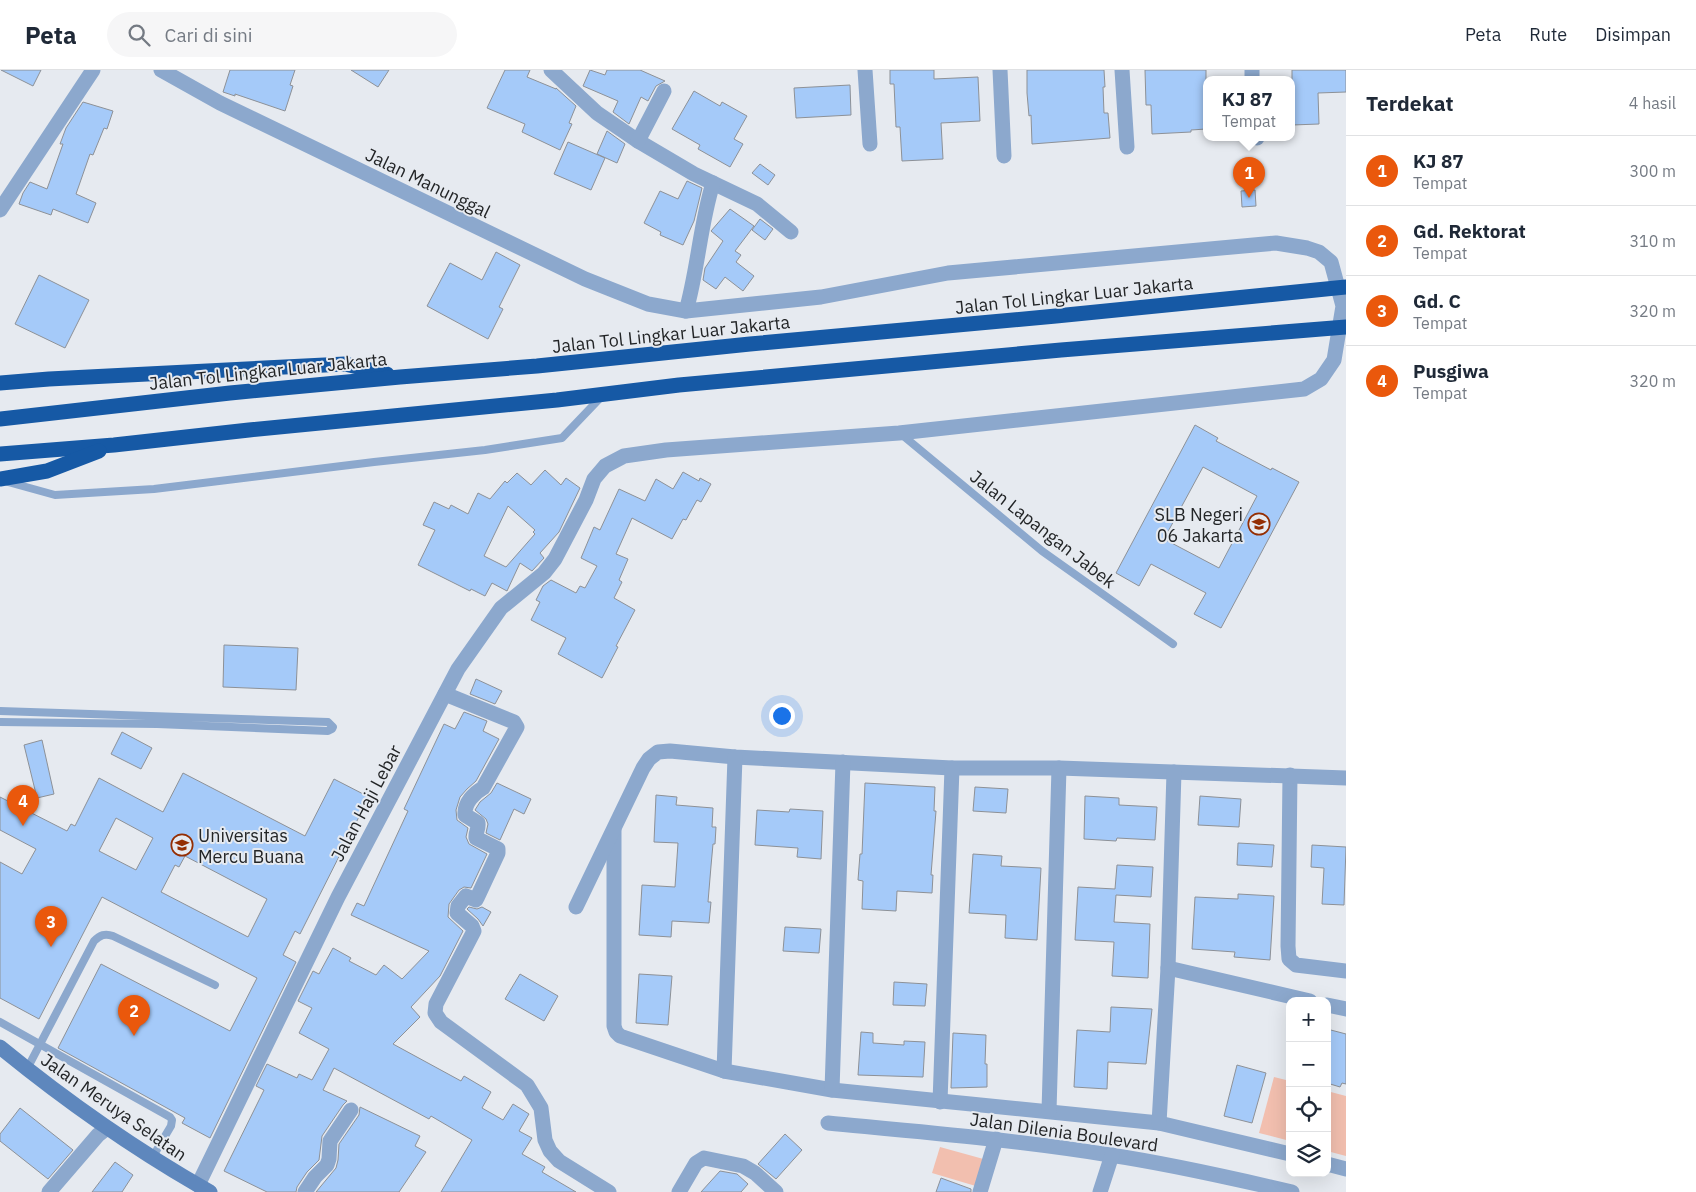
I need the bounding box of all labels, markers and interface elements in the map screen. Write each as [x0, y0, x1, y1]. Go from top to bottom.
search box [107, 12, 457, 57]
text: Peta [25, 19, 77, 51]
icon: search [125, 21, 153, 49]
text: Cari di sini [165, 23, 253, 47]
text: Peta [1465, 23, 1501, 46]
text: Rute [1529, 23, 1567, 46]
text: Disimpan [1595, 23, 1671, 46]
popup [1203, 76, 1295, 141]
text: KJ 87 [1222, 87, 1273, 111]
text: Terdekat [1366, 89, 1454, 117]
text: 4 hasil [1629, 93, 1676, 113]
text: Tempat [1222, 111, 1276, 131]
street label: Jalan Manunggal [362, 143, 494, 223]
text: KJ 87 [1413, 149, 1464, 173]
pin: 1 [1233, 157, 1265, 198]
text: 1 [1377, 161, 1387, 181]
text: 300 m [1629, 161, 1676, 181]
text: Tempat [1413, 173, 1467, 193]
text: Gd. Rektorat [1413, 219, 1526, 243]
text: 2 [1377, 231, 1387, 251]
text: 310 m [1629, 231, 1676, 251]
text: Tempat [1413, 243, 1467, 263]
street label: Jalan Tol Lingkar Luar Jakarta [954, 271, 1195, 319]
text: Gd. C [1413, 289, 1461, 313]
text: 3 [1377, 301, 1387, 321]
text: 320 m [1629, 301, 1676, 321]
street label: Jalan Tol Lingkar Luar Jakarta [551, 310, 792, 358]
text: Tempat [1413, 313, 1467, 333]
street label: Jalan Tol Lingkar Luar Jakarta [148, 347, 389, 395]
text: Pusgiwa [1413, 359, 1489, 383]
text: 4 [1377, 371, 1387, 391]
text: 320 m [1629, 371, 1676, 391]
text: Tempat [1413, 383, 1467, 403]
street label: Jalan Lapangan Jabek [965, 465, 1121, 593]
place label: SLB Negeri 06 Jakarta [1155, 503, 1243, 547]
school or university icon: SLB Negeri 06 Jakarta [1247, 512, 1271, 536]
your location [769, 703, 795, 729]
street label: Jalan Haji Lebar [326, 740, 407, 865]
pin: 4 [7, 785, 39, 826]
place label: Universitas Mercu Buana [198, 824, 304, 868]
school or university icon: Universitas Mercu Buana [170, 833, 194, 857]
pin: 3 [35, 906, 67, 947]
pin: 2 [118, 995, 150, 1036]
map controls [1286, 997, 1331, 1177]
button: + [1286, 997, 1331, 1042]
button: − [1286, 1042, 1331, 1087]
street label: Jalan Meruya Selatan [37, 1048, 191, 1166]
button: locate [1286, 1087, 1331, 1132]
street label: Jalan Dilenia Boulevard [968, 1107, 1160, 1157]
button: layers [1286, 1132, 1331, 1177]

